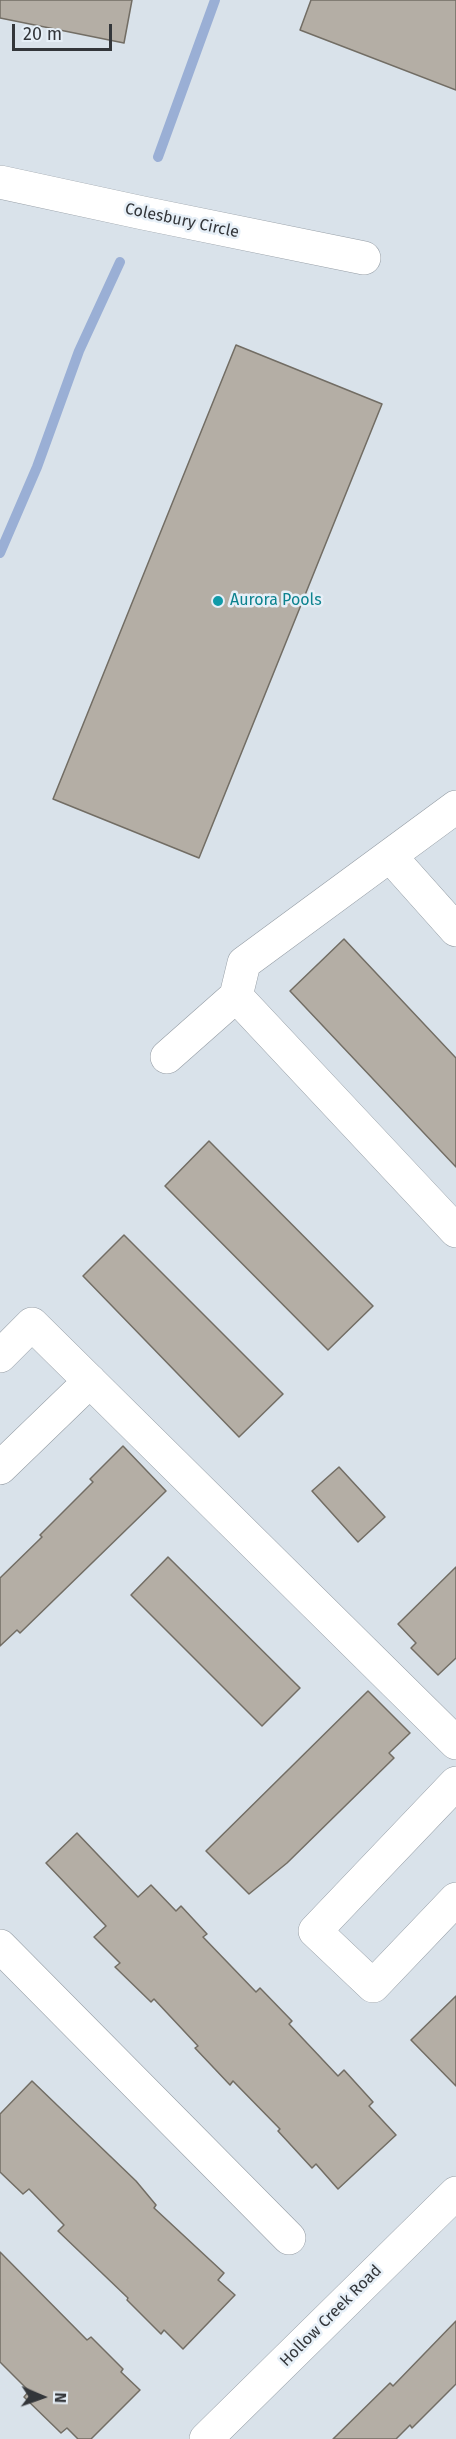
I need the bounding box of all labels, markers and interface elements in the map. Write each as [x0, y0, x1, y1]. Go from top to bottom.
scale bar [15, 12, 116, 50]
text: 20 m [23, 23, 62, 45]
street label: Colesbury Circle [123, 200, 241, 242]
place label: Aurora Pools [230, 591, 322, 611]
marker: Aurora Pools [211, 594, 225, 608]
street label: Hollow Creek Road [276, 2261, 386, 2371]
north arrow [12, 2367, 72, 2427]
text: N [51, 2392, 70, 2403]

